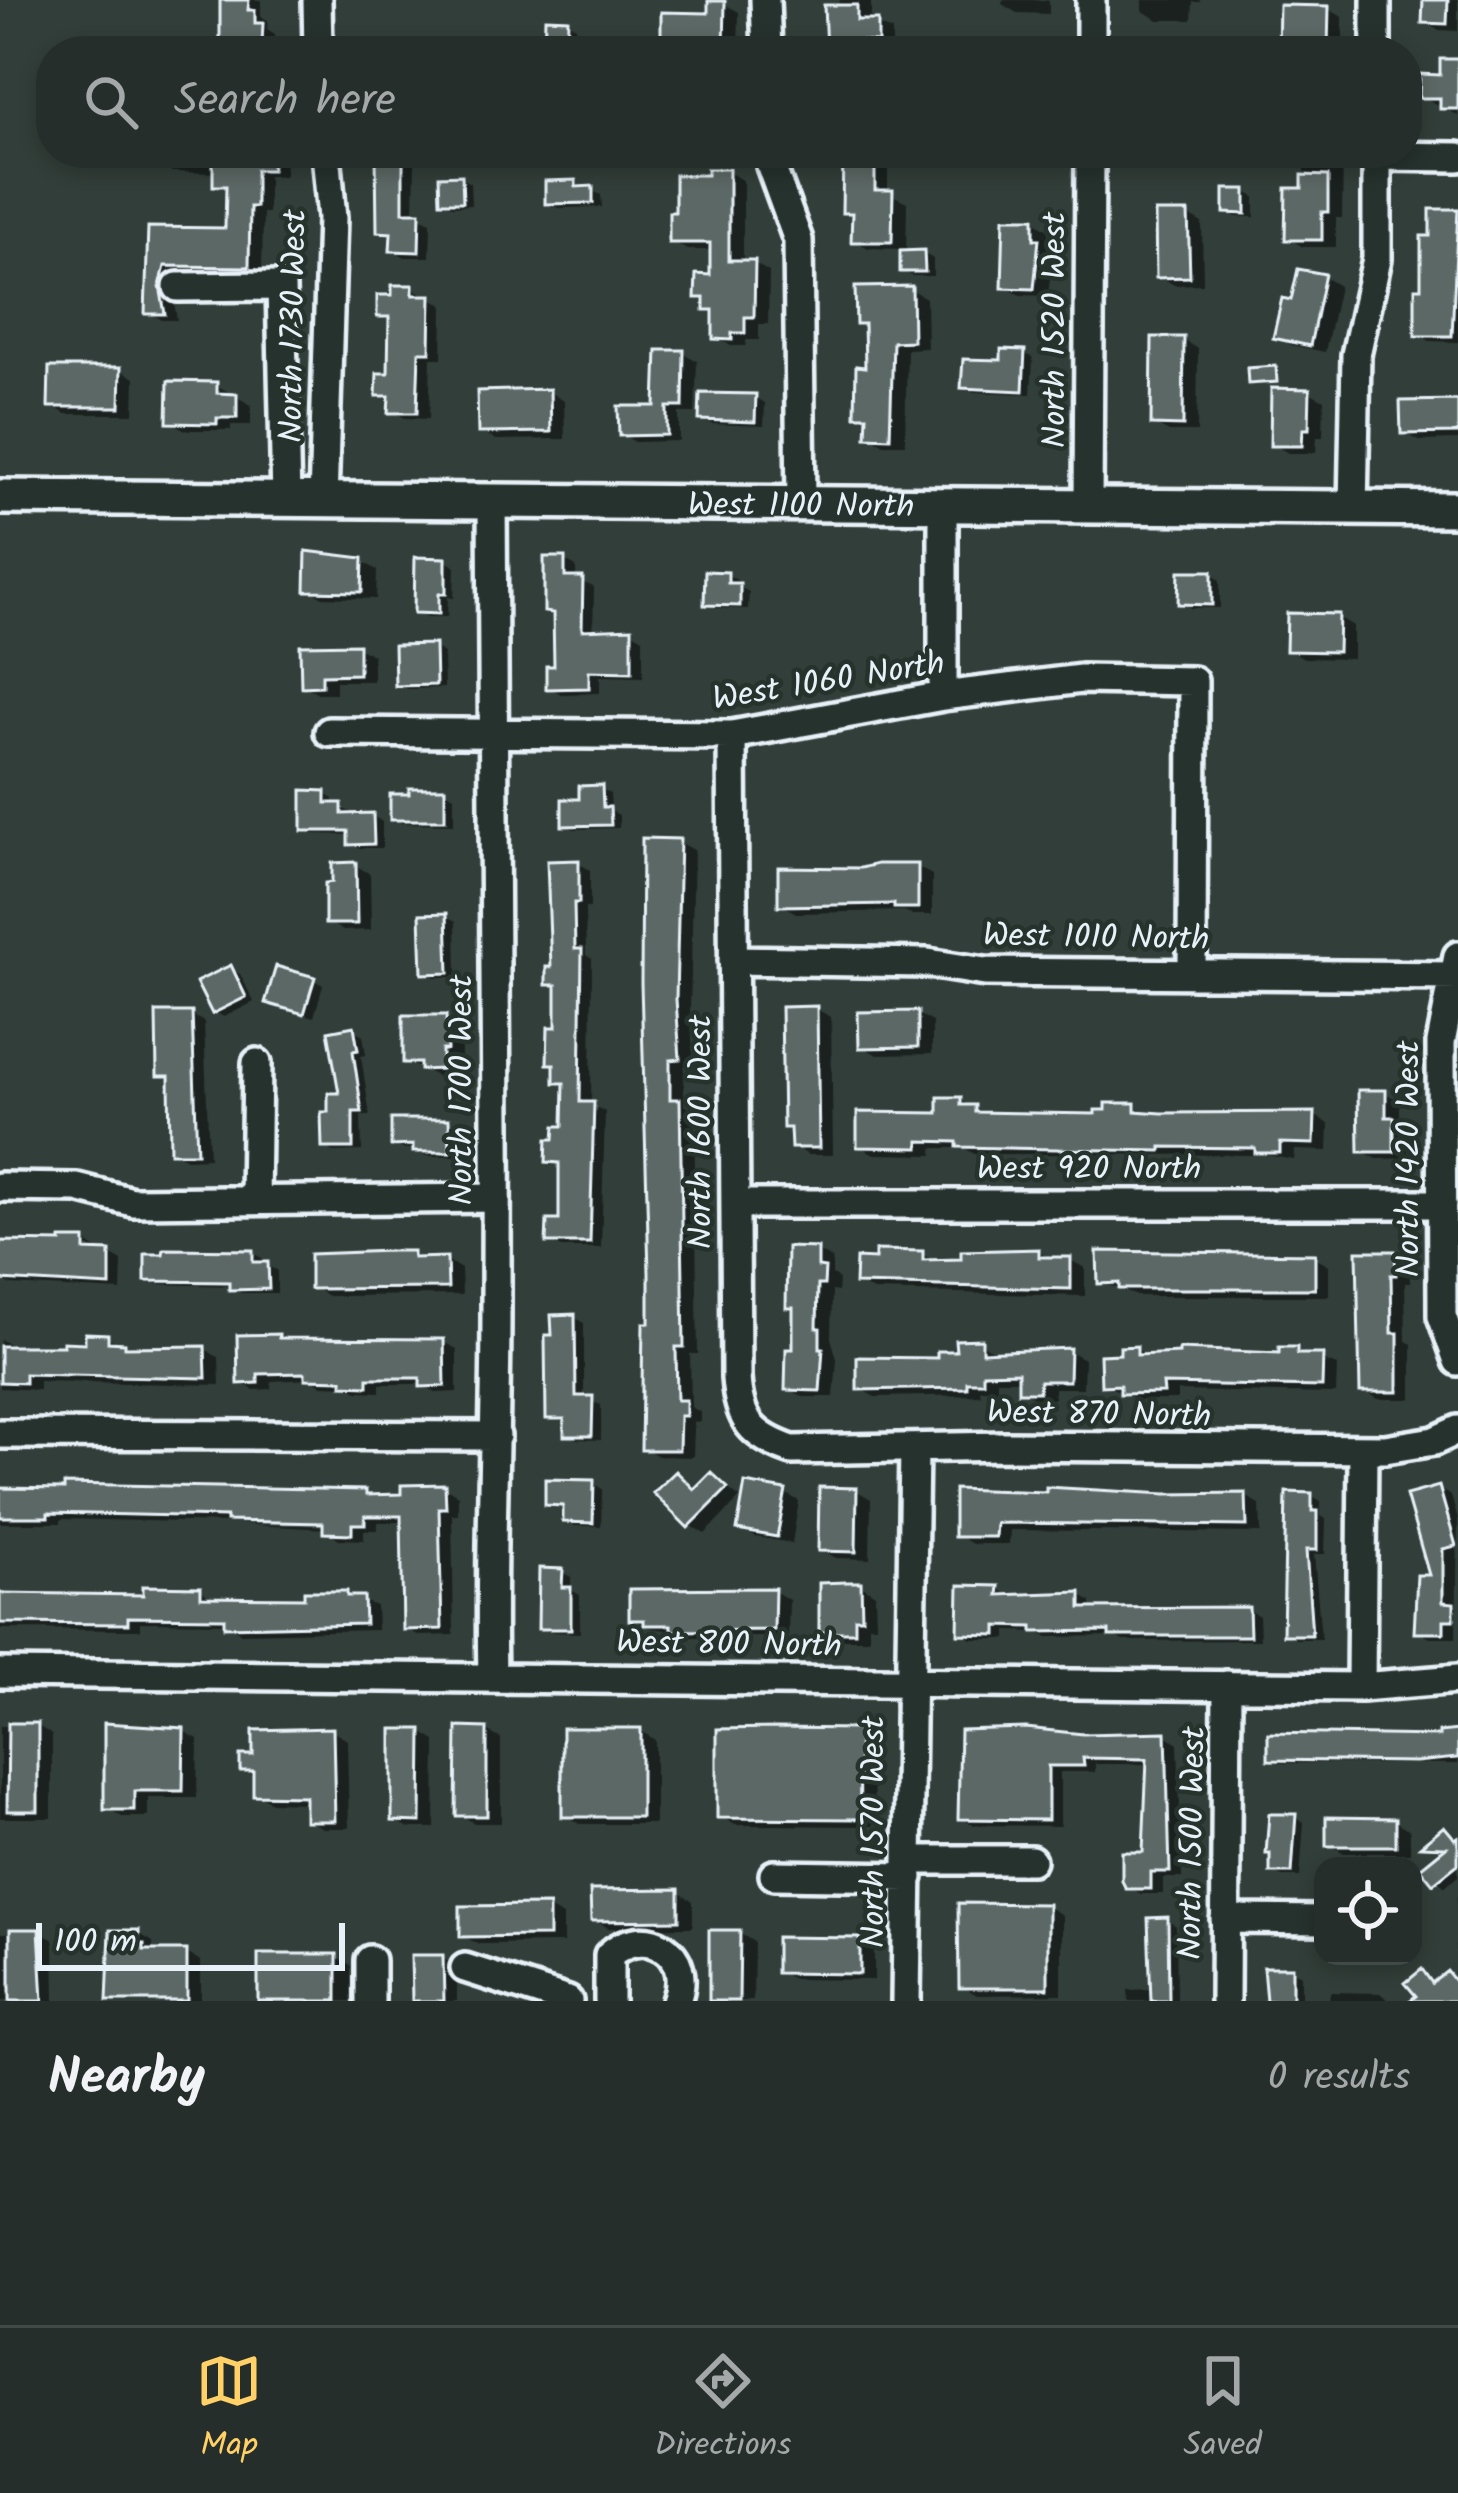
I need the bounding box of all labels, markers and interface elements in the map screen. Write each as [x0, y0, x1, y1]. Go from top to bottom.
search box [36, 36, 1422, 168]
text: Search here [174, 66, 396, 138]
icon: search [78, 69, 144, 135]
street label: North 1730 West [266, 208, 323, 443]
street label: North 1520 West [1030, 211, 1083, 448]
street label: West 1100 North [688, 480, 914, 535]
street label: West 1060 North [709, 638, 948, 727]
street label: West 1010 North [982, 910, 1210, 967]
street label: North 1700 West [437, 973, 490, 1206]
street label: North 1600 West [676, 1014, 729, 1249]
street label: North 1420 West [1384, 1039, 1437, 1277]
street label: West 920 North [977, 1144, 1201, 1197]
street label: West 870 North [986, 1387, 1211, 1444]
street label: West 800 North [616, 1617, 842, 1674]
street label: North 1570 West [849, 1715, 902, 1948]
street label: North 1500 West [1165, 1725, 1222, 1960]
map controls [1314, 1857, 1422, 1965]
button: locate [1314, 1857, 1422, 1965]
scale bar [36, 1917, 345, 1970]
text: 100 m [54, 1917, 137, 1970]
text: Nearby [48, 2039, 205, 2120]
text: 0 results [1268, 2048, 1410, 2110]
tab: Map [196, 2348, 262, 2473]
tab: Directions [654, 2348, 791, 2473]
tab: Saved [1184, 2348, 1262, 2473]

